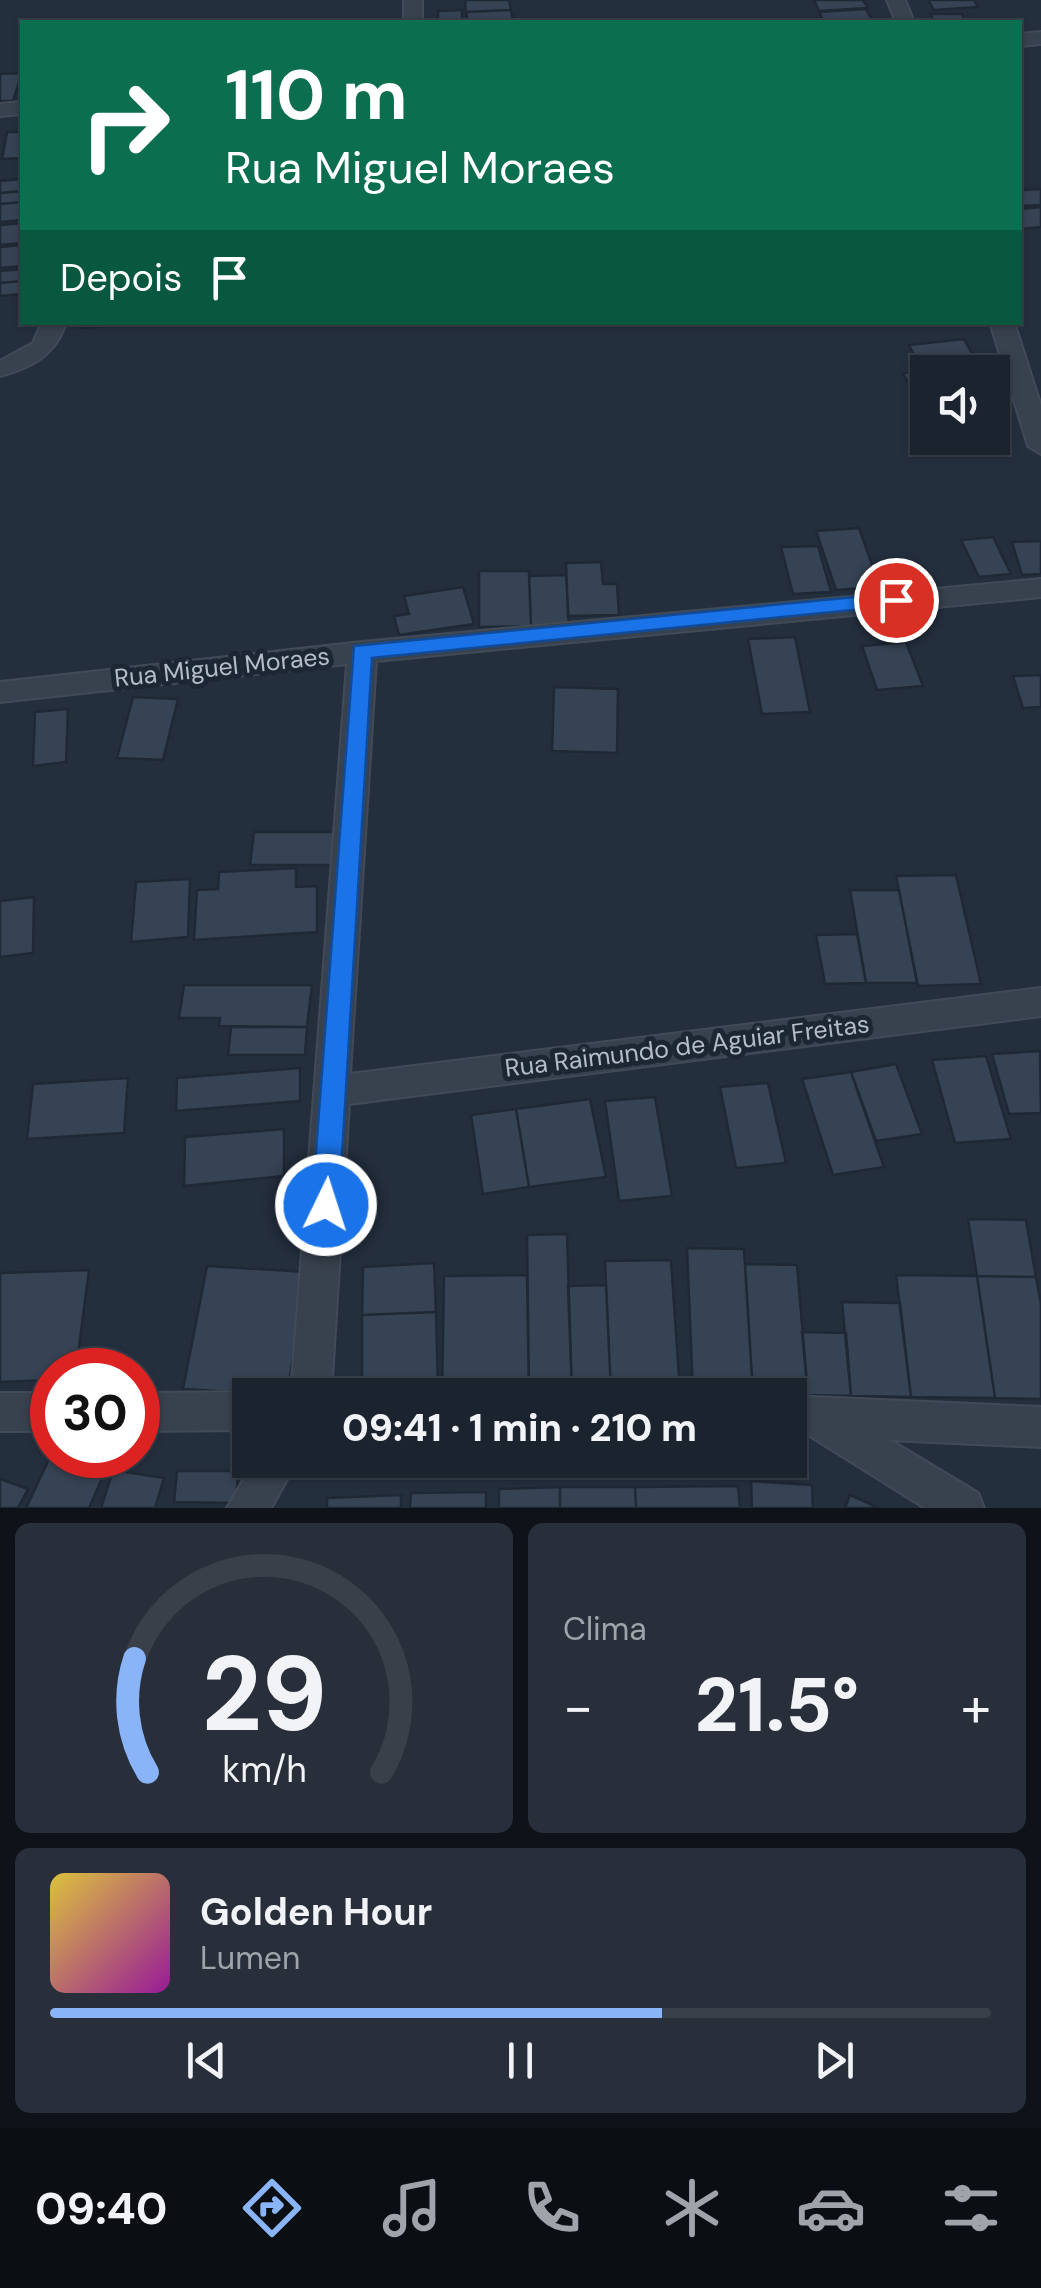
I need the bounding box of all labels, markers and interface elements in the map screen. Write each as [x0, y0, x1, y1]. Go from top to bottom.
text: 110 m [225, 50, 408, 141]
icon: right [60, 60, 190, 190]
text: Rua Miguel Moraes [225, 138, 615, 197]
icon: arrive [202, 250, 257, 305]
text: Depois [60, 253, 182, 303]
map controls [910, 355, 1010, 455]
button: sound [910, 355, 1010, 455]
pin [854, 558, 939, 643]
icon: arrive [869, 573, 924, 628]
street label: Rua Miguel Moraes [113, 639, 331, 695]
street label: Rua Raimundo de Aguiar Freitas [503, 1007, 871, 1085]
position arrow [274, 1153, 378, 1257]
speed limit sign: 30 [30, 1348, 160, 1478]
text: 09:41 · 1 min · 210 m [342, 1403, 697, 1453]
text: Clima [563, 1608, 647, 1650]
text: 29 [201, 1627, 327, 1762]
text: 21.5° [695, 1657, 859, 1754]
text: − [563, 1671, 593, 1743]
text: + [961, 1671, 991, 1743]
text: km/h [222, 1747, 306, 1793]
text: Golden Hour [200, 1887, 432, 1937]
text: Lumen [200, 1937, 300, 1979]
icon: previous [179, 2033, 234, 2088]
icon: pause [493, 2033, 548, 2088]
icon: next [807, 2033, 862, 2088]
icon: directions [237, 2173, 307, 2243]
icon: music [377, 2173, 447, 2243]
icon: phone [517, 2173, 587, 2243]
icon: climate [657, 2173, 727, 2243]
icon: car [796, 2173, 866, 2243]
icon: filters [936, 2173, 1006, 2243]
text: 09:40 [35, 2179, 168, 2238]

